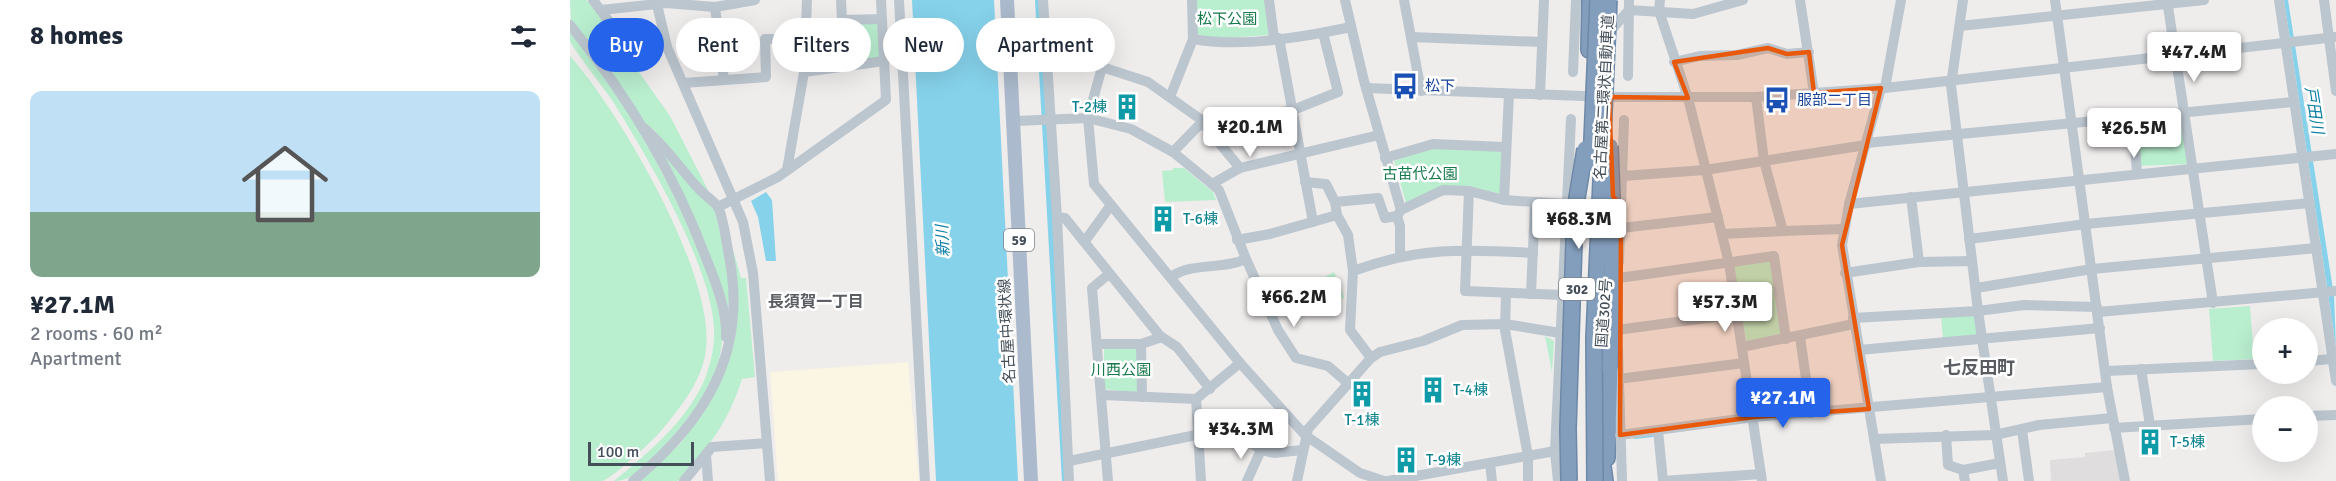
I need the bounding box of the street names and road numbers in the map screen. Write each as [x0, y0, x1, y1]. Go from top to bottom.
street label: 名古屋第二環状自動車道 [1591, 14, 1617, 180]
road number: 59 [1004, 229, 1034, 251]
street label: 名古屋中環状線 [995, 278, 1019, 384]
road number: 302 [1559, 278, 1595, 300]
street label: 国道302号 [1593, 278, 1615, 348]

